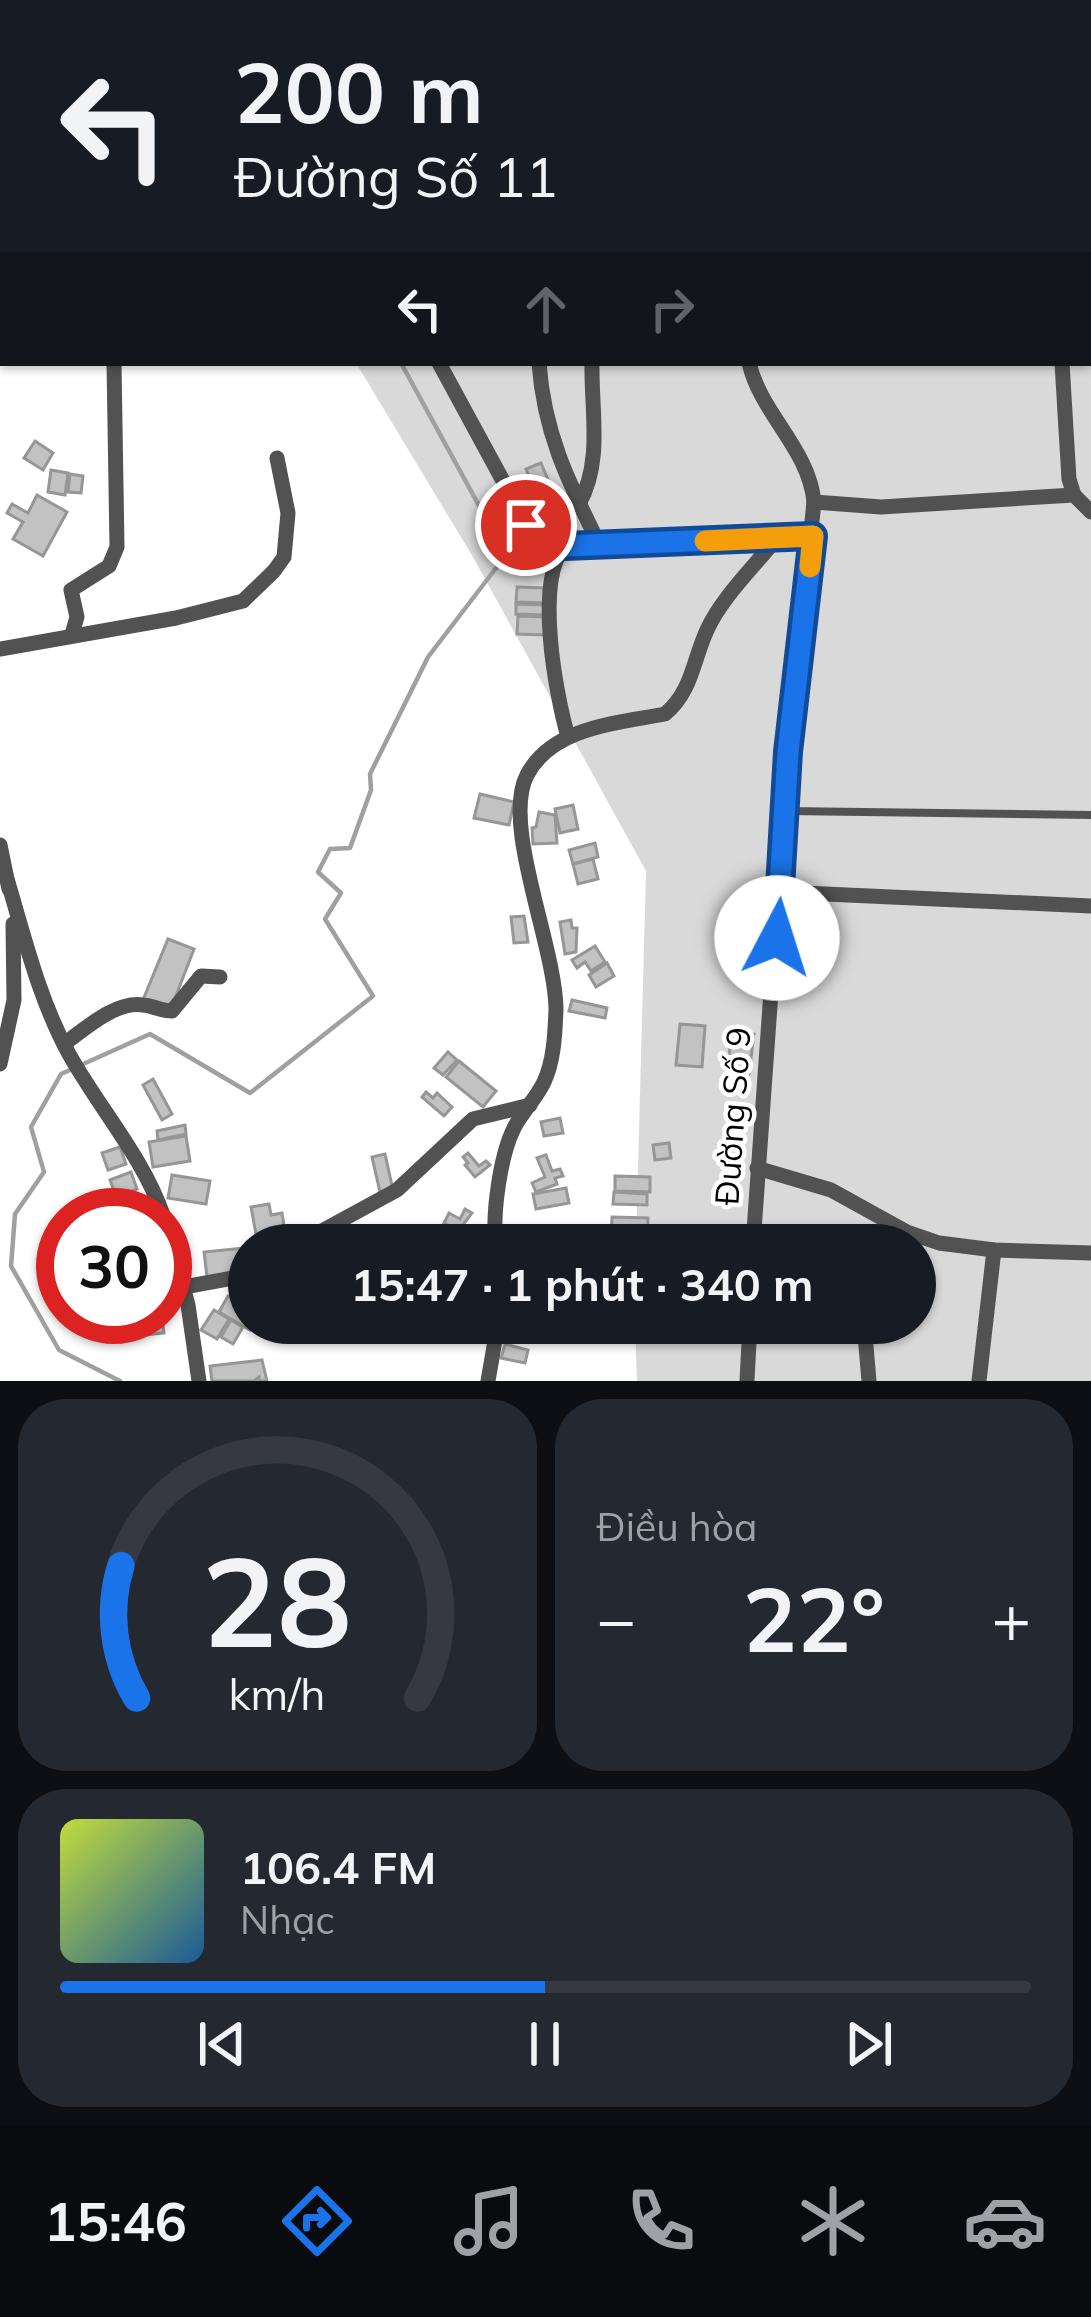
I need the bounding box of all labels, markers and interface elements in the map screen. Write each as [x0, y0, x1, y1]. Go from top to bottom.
text: 200 m [234, 39, 484, 144]
icon: left [36, 48, 192, 204]
text: Đường Số 11 [234, 143, 558, 211]
icon: left [387, 276, 453, 342]
icon: ahead [513, 276, 579, 342]
icon: right [639, 276, 705, 342]
pin [475, 474, 577, 576]
icon: arrive [493, 492, 559, 558]
position arrow [714, 875, 840, 1001]
street label: Đường Số 9 [705, 1026, 759, 1206]
speed limit sign: 30 [36, 1188, 192, 1344]
text: 15:47 · 1 phút · 340 m [350, 1256, 814, 1312]
text: Điều hòa [597, 1502, 757, 1551]
text: 28 [202, 1522, 352, 1678]
text: 22° [743, 1562, 885, 1675]
text: − [597, 1577, 636, 1660]
text: + [991, 1577, 1031, 1660]
text: km/h [229, 1667, 326, 1721]
text: 106.4 FM [240, 1839, 436, 1895]
text: Nhạc [240, 1895, 335, 1944]
icon: previous [189, 2011, 255, 2077]
icon: pause [512, 2011, 578, 2077]
icon: next [836, 2011, 902, 2077]
icon: directions [275, 2179, 359, 2263]
icon: music [447, 2179, 531, 2263]
icon: phone [619, 2179, 703, 2263]
icon: climate [791, 2179, 875, 2263]
icon: car [963, 2179, 1047, 2263]
text: 15:46 [44, 2187, 187, 2255]

